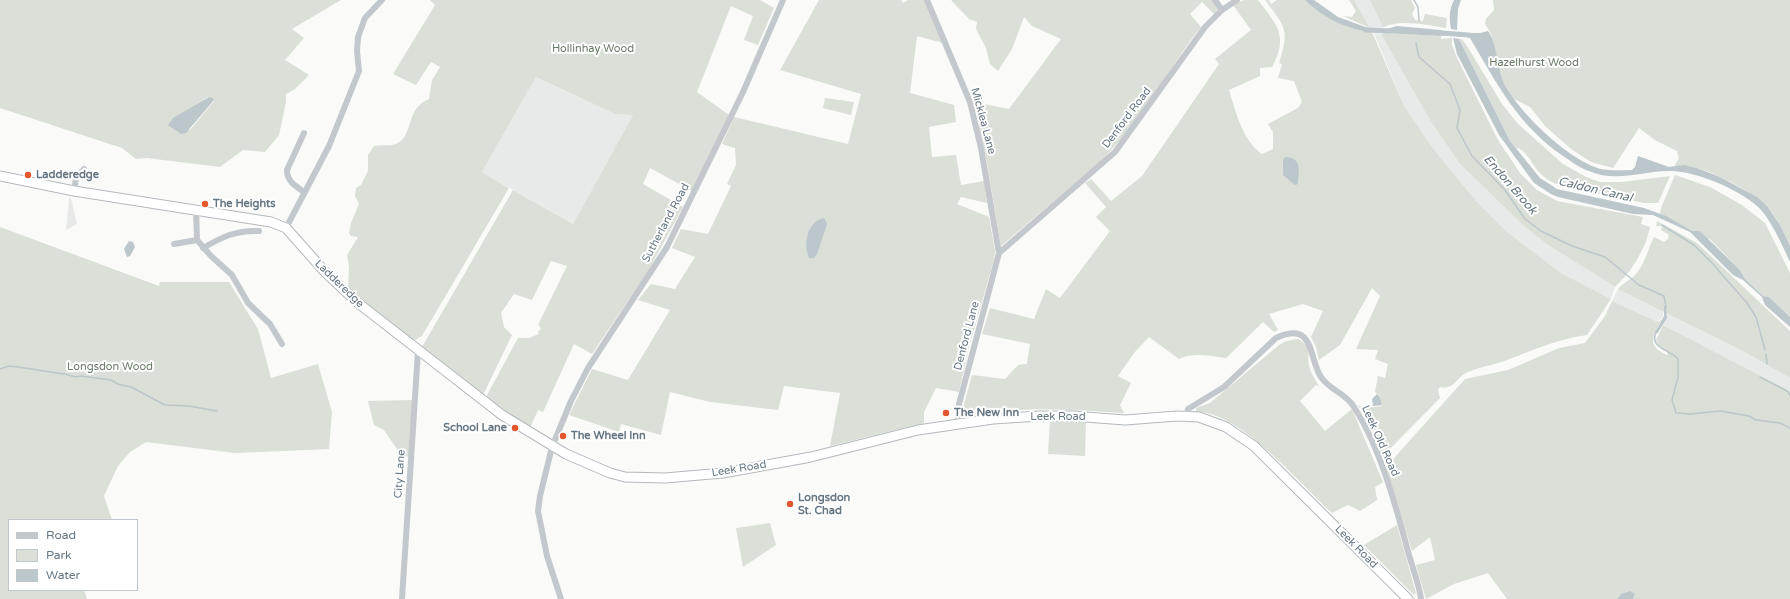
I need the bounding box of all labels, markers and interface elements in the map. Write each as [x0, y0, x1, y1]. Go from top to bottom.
park label: Hollinhay Wood [552, 42, 634, 56]
park label: Hazelhurst Wood [1489, 56, 1579, 70]
street label: Denford Road [1100, 85, 1154, 151]
street label: Micklea Lane [968, 86, 998, 156]
water label: Endon Brook [1480, 152, 1540, 218]
place label: Ladderedge [36, 168, 99, 182]
marker: Ladderedge [23, 170, 33, 180]
water label: Caldon Canal [1557, 174, 1633, 206]
street label: Sutherland Road [640, 181, 692, 265]
place label: The Heights [213, 197, 276, 211]
marker: The Heights [200, 199, 210, 209]
street label: Ladderedge [312, 257, 366, 311]
street label: Denford Lane [951, 300, 983, 372]
park label: Longsdon Wood [67, 360, 153, 374]
street label: Leek Old Road [1358, 403, 1402, 479]
place label: The New Inn [954, 406, 1019, 420]
marker: The New Inn [941, 408, 951, 418]
street label: Leek Road [1030, 410, 1086, 424]
place label: School Lane [443, 421, 507, 435]
marker: School Lane [510, 423, 520, 433]
place label: The Wheel Inn [571, 429, 646, 443]
marker: The Wheel Inn [558, 431, 568, 441]
street label: City Lane [392, 449, 408, 499]
street label: Leek Road [711, 458, 767, 480]
place label: Longsdon St. Chad [798, 491, 850, 517]
marker: Longsdon St. Chad [785, 499, 795, 509]
legend [8, 519, 138, 591]
street label: Leek Road [1332, 523, 1380, 571]
text: Road [46, 528, 76, 542]
text: Park [46, 548, 72, 562]
text: Water [46, 568, 80, 582]

